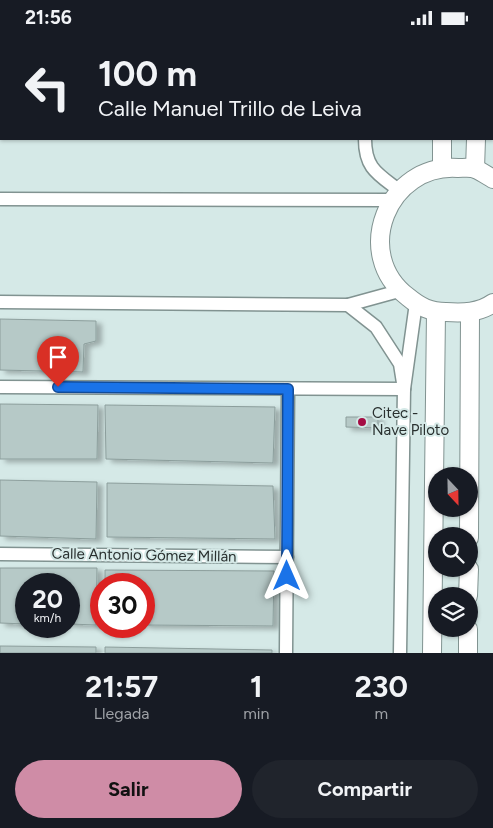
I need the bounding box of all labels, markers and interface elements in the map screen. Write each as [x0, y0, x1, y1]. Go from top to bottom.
text: 21:56 [25, 6, 72, 29]
text: 100 m [98, 53, 197, 95]
icon: left [15, 55, 80, 120]
text: Calle Manuel Trillo de Leiva [98, 95, 362, 122]
pin [37, 336, 79, 387]
icon: arrive [44, 343, 72, 371]
place label: Citec - Nave Piloto [372, 404, 449, 439]
marker: Citec - Nave Piloto [356, 416, 368, 428]
north arrow [428, 467, 478, 517]
map controls [428, 467, 478, 637]
button: search [428, 527, 478, 577]
street label: Calle Antonio Gómez Millán [51, 544, 237, 566]
position arrow [260, 549, 312, 601]
speed limit sign: 30 [90, 573, 155, 638]
text: 20 [32, 584, 63, 614]
button: layers [428, 587, 478, 637]
text: km/h [34, 611, 61, 625]
text: 21:57 [85, 668, 158, 705]
text: 1 [250, 668, 263, 705]
text: 230 [354, 668, 408, 705]
text: Llegada [94, 704, 149, 723]
text: min [243, 704, 269, 723]
text: m [374, 704, 388, 723]
button: Salir [15, 760, 242, 818]
button: Compartir [252, 760, 478, 818]

